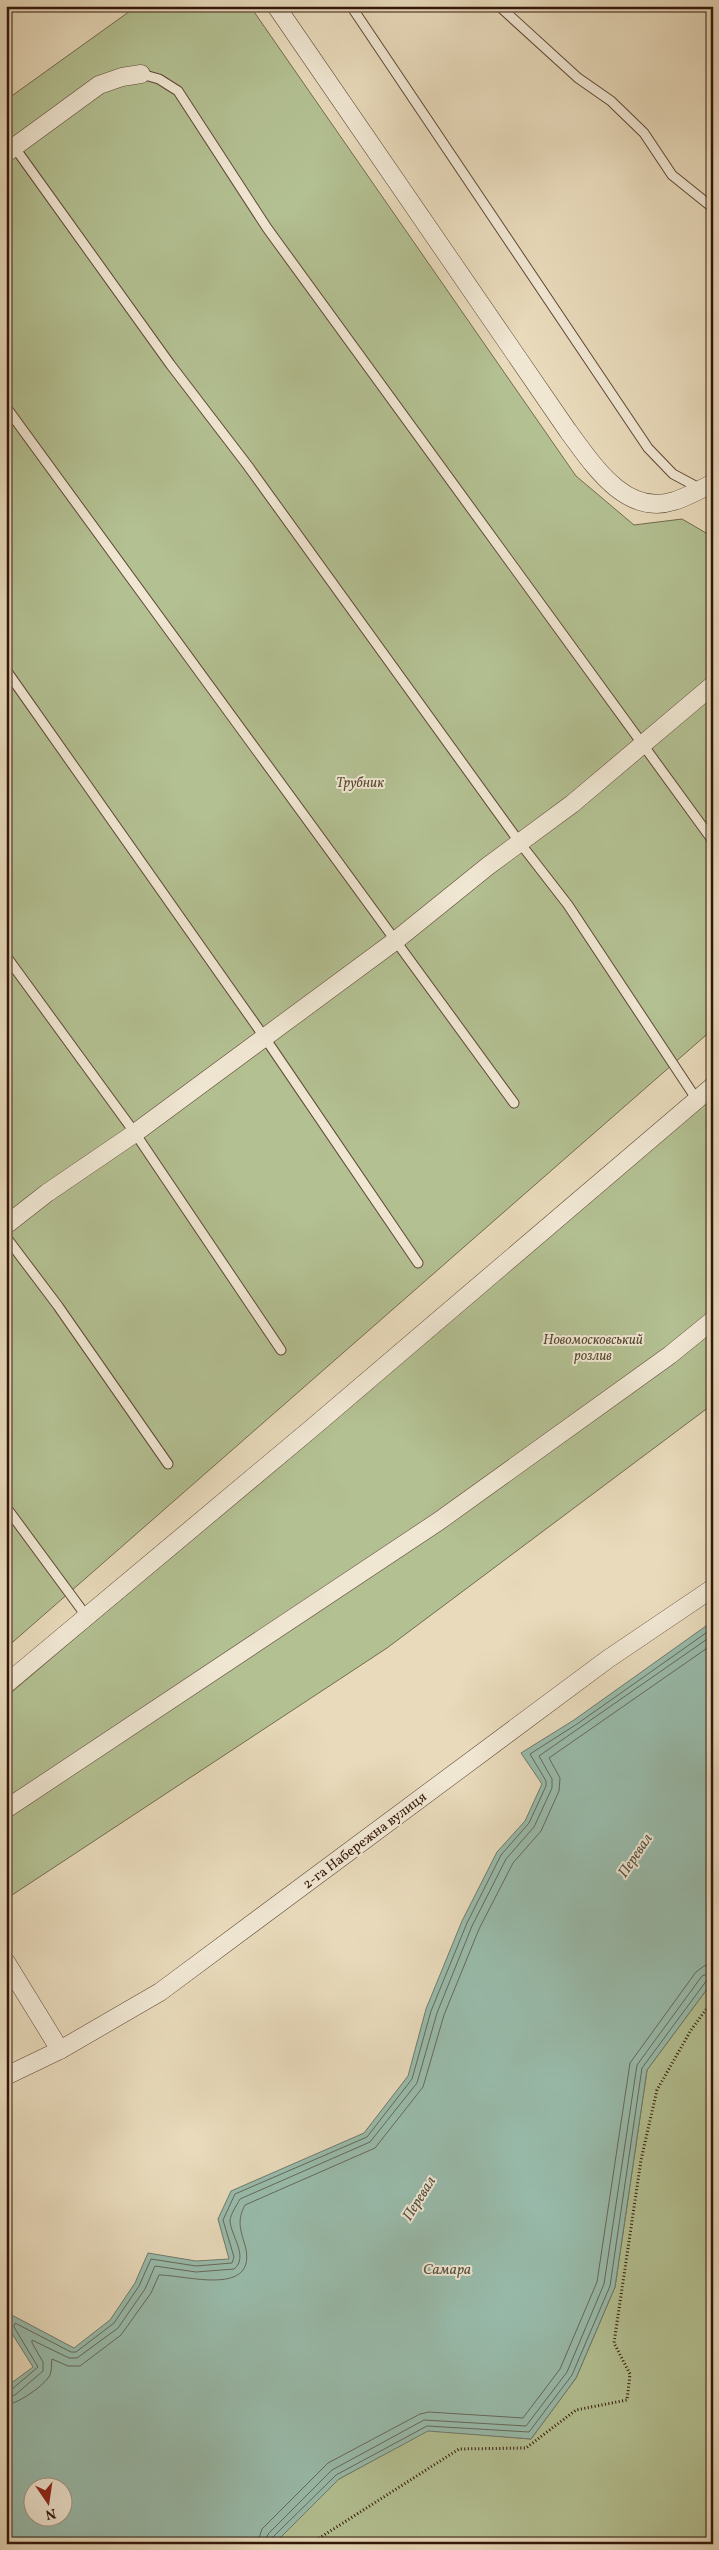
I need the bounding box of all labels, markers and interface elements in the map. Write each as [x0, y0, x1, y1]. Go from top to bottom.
park label: Трубник [336, 774, 384, 793]
park label: Новомосковський розлив [543, 1331, 643, 1366]
street label: 2-га Набережна вулиця [299, 1788, 431, 1894]
water label: Перевал [614, 1830, 658, 1882]
water label: Перевал [398, 2173, 442, 2225]
water label: Самара [423, 2260, 471, 2281]
north arrow [22, 2478, 72, 2528]
text: N [43, 2503, 58, 2524]

